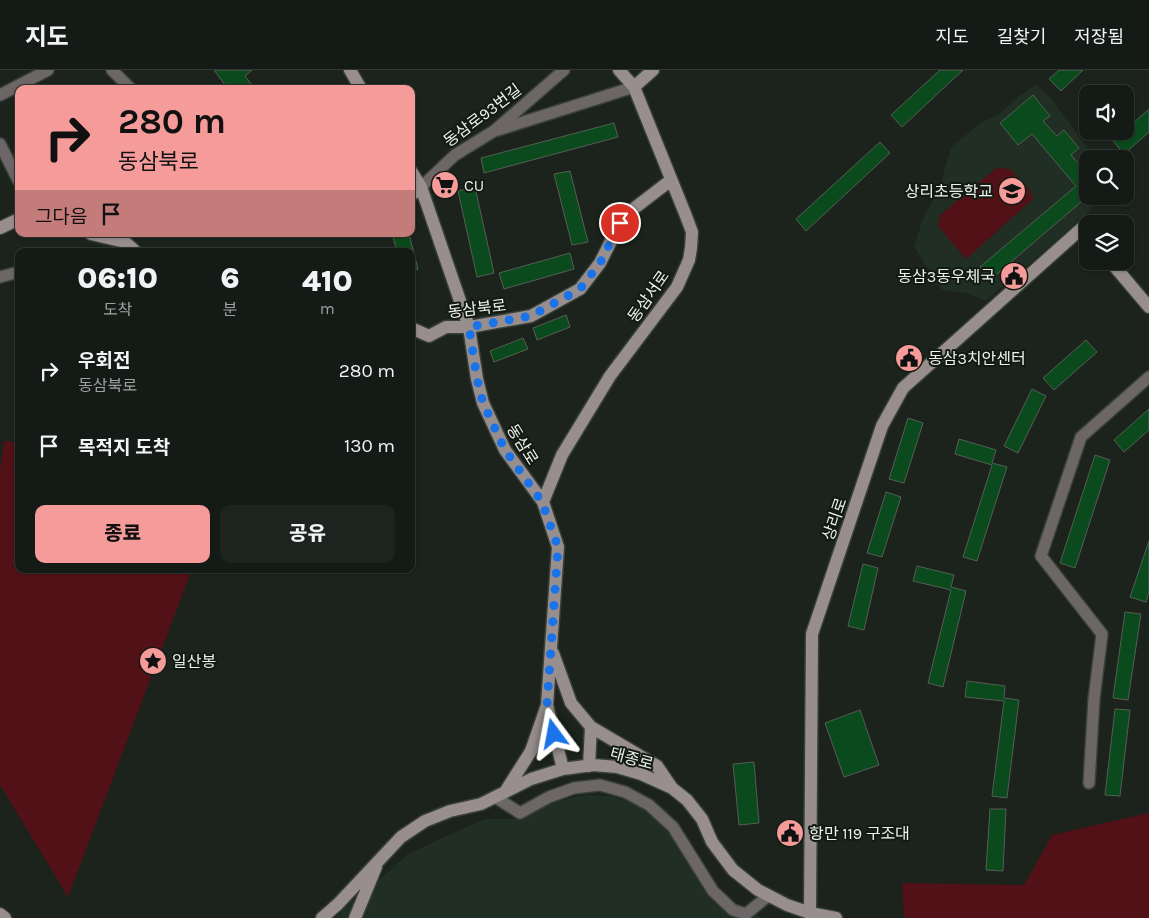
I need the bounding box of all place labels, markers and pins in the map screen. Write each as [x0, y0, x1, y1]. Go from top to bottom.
supermarket icon: CU [430, 170, 460, 200]
place label: CU [464, 176, 484, 195]
school or university icon: 상리초등학교 [997, 176, 1027, 206]
place label: 상리초등학교 [905, 182, 993, 201]
pin [599, 202, 641, 244]
public building icon: 동삼3동우체국 [999, 261, 1029, 291]
place label: 동삼3동우체국 [897, 267, 995, 286]
public building icon: 동삼3치안센터 [894, 343, 924, 373]
place label: 동삼3치안센터 [928, 349, 1026, 368]
place icon: 일산봉 [138, 646, 168, 676]
place label: 일산봉 [172, 652, 216, 671]
public building icon: 항만 119 구조대 [775, 818, 805, 848]
place label: 항만 119 구조대 [809, 824, 910, 843]

